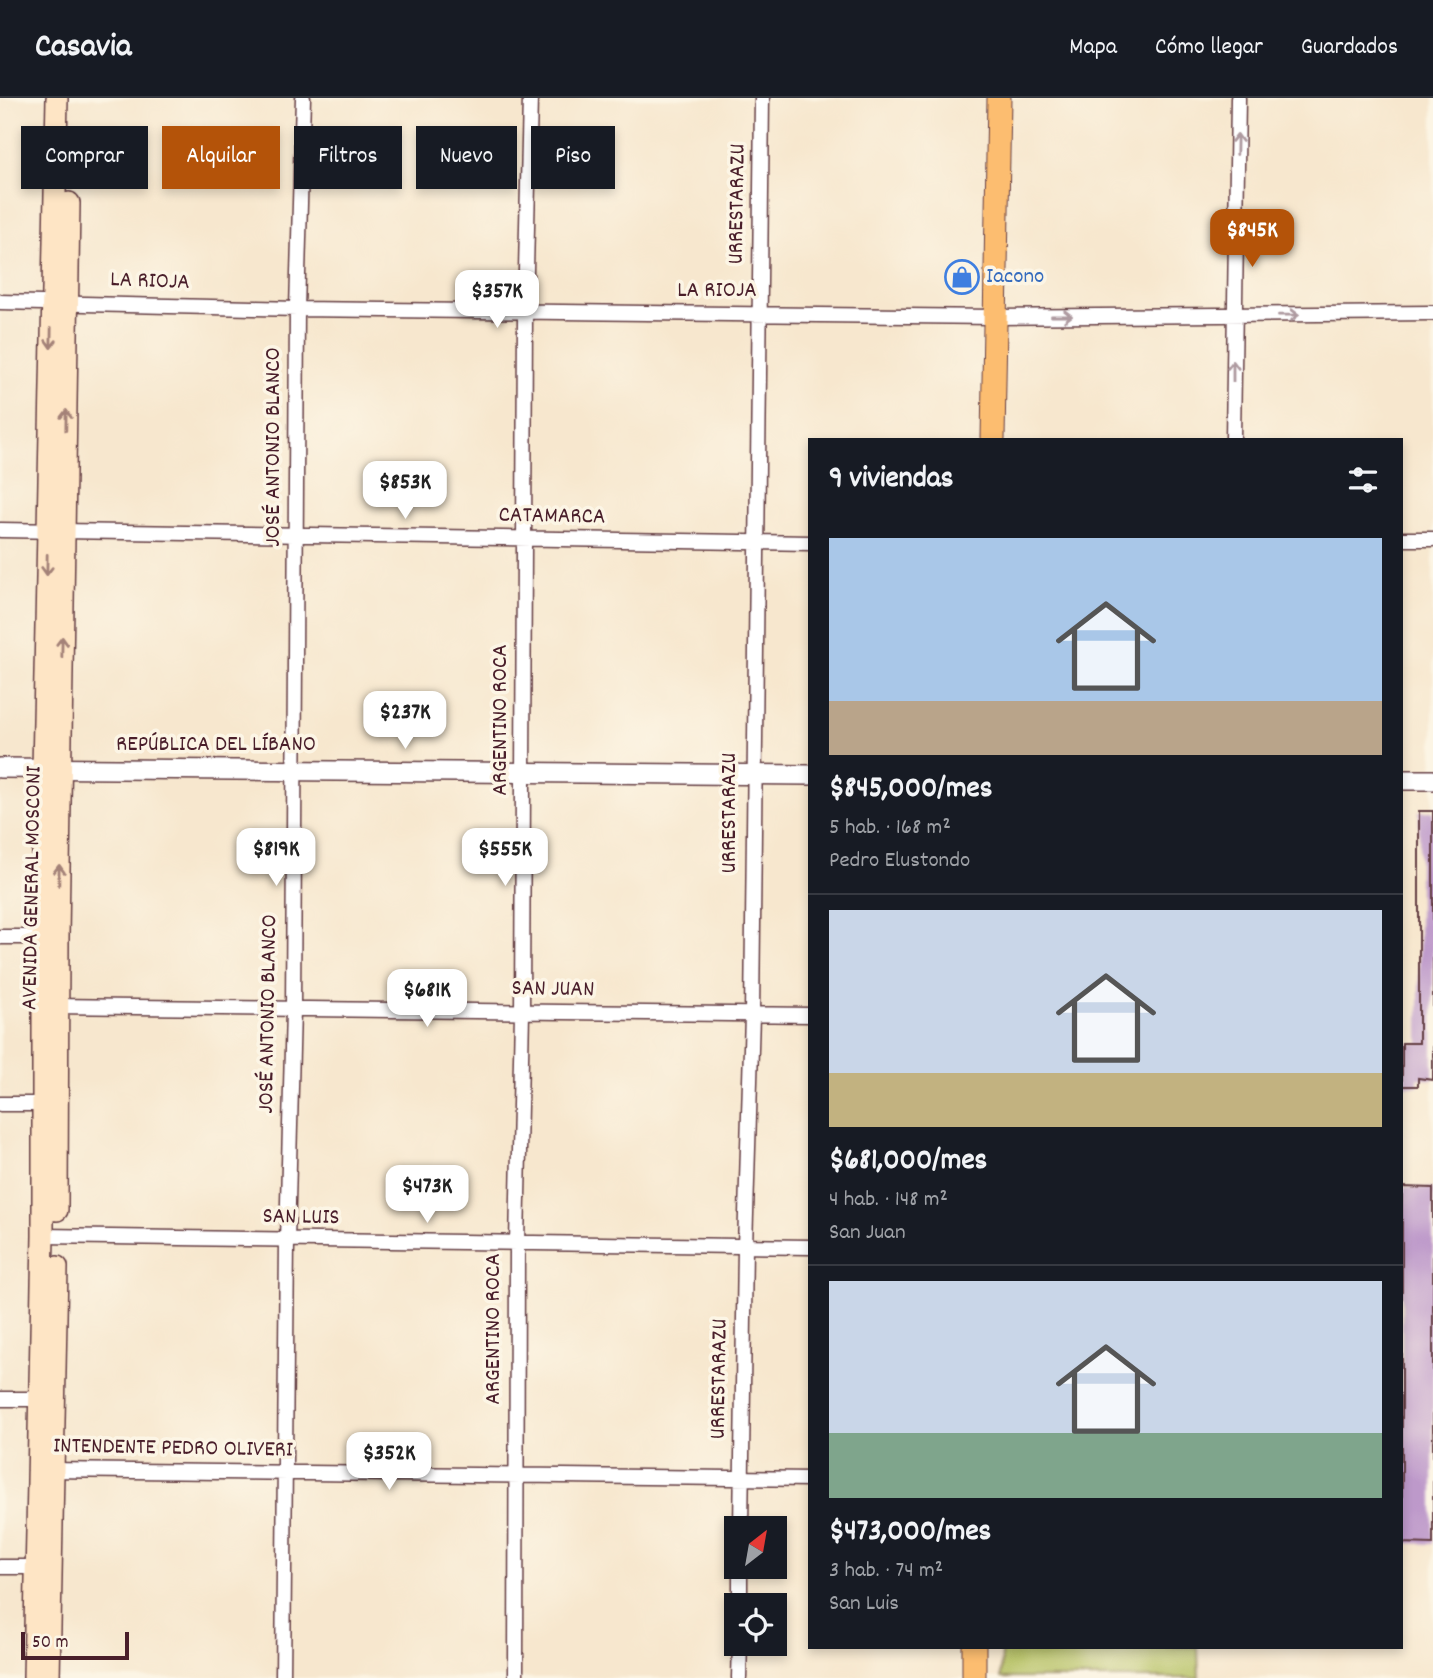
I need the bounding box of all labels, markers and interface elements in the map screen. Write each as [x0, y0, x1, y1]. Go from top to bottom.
text: Casavia [35, 25, 131, 72]
text: Mapa [1069, 31, 1117, 65]
text: Cómo llegar [1155, 31, 1263, 65]
text: Guardados [1301, 31, 1398, 65]
chip: Comprar [21, 126, 148, 189]
chip: Alquilar [162, 126, 280, 189]
chip: Filtros [294, 126, 402, 189]
chip: Nuevo [416, 126, 517, 189]
chip: Piso [531, 126, 615, 189]
one-way arrow [1230, 132, 1244, 155]
street label: URRESTARAZU [720, 143, 756, 265]
pin: $845K [1203, 209, 1301, 269]
text: $845K [1226, 215, 1278, 248]
shop icon: Iacono [943, 258, 981, 296]
place label: Iacono [986, 261, 1044, 294]
street label: LA RIOJA [110, 264, 190, 300]
pin: $357K [448, 271, 546, 330]
street label: LA RIOJA [677, 275, 757, 308]
text: $357K [471, 276, 523, 309]
one-way arrow [1278, 308, 1301, 321]
one-way arrow [1050, 310, 1073, 323]
one-way arrow [45, 326, 58, 349]
street label: JOSÉ ANTONIO BLANCO [258, 347, 291, 547]
one-way arrow [1227, 360, 1240, 383]
one-way arrow [59, 409, 73, 432]
text: 9 viviendas [829, 459, 953, 502]
icon: filters [1344, 461, 1382, 499]
pin: $853K [356, 462, 454, 521]
text: $853K [379, 467, 431, 500]
street label: CATAMARCA [498, 500, 606, 534]
one-way arrow [40, 553, 53, 576]
icon: home [1043, 583, 1169, 709]
one-way arrow [56, 636, 69, 659]
street label: ARGENTINO ROCA [485, 644, 518, 796]
pin: $237K [356, 692, 454, 751]
text: $237K [379, 697, 431, 730]
street label: REPÚBLICA DEL LÍBANO [116, 729, 316, 762]
street label: URRESTARAZU [714, 753, 747, 873]
street label: AVENIDA GENERAL MOSCONI [14, 766, 52, 1010]
text: $845,000/mes [829, 769, 992, 812]
text: 5 hab. · 168 m² [829, 812, 951, 845]
pin: $819K [227, 828, 325, 888]
pin: $555K [456, 828, 554, 888]
text: $819K [252, 834, 300, 867]
text: $555K [478, 834, 532, 867]
text: Pedro Elustondo [829, 845, 970, 878]
one-way arrow [52, 864, 66, 887]
street label: JOSÉ ANTONIO BLANCO [251, 914, 287, 1114]
icon: home [1043, 955, 1169, 1081]
pin: $681K [378, 970, 476, 1029]
street label: SAN JUAN [511, 973, 595, 1007]
text: $681K [403, 975, 451, 1008]
text: $681,000/mes [829, 1141, 987, 1184]
pin: $473K [378, 1166, 476, 1225]
text: $473K [402, 1171, 452, 1204]
text: 4 hab. · 148 m² [829, 1184, 948, 1217]
street label: SAN LUIS [262, 1201, 340, 1235]
text: San Juan [829, 1217, 906, 1250]
street label: ARGENTINO ROCA [478, 1253, 511, 1405]
street label: URRESTARAZU [702, 1318, 738, 1440]
icon: home [1043, 1326, 1169, 1452]
street label: INTENDENTE PEDRO OLIVERI [53, 1430, 293, 1468]
pin: $352K [340, 1432, 438, 1492]
text: $352K [362, 1438, 416, 1471]
text: $473,000/mes [829, 1512, 991, 1555]
north arrow [724, 1516, 788, 1578]
map controls [724, 1516, 787, 1656]
text: 3 hab. · 74 m² [829, 1555, 943, 1588]
text: San Luis [829, 1588, 899, 1621]
button: locate [724, 1593, 787, 1656]
scale bar [21, 1629, 130, 1661]
text: 50 m [32, 1630, 69, 1657]

